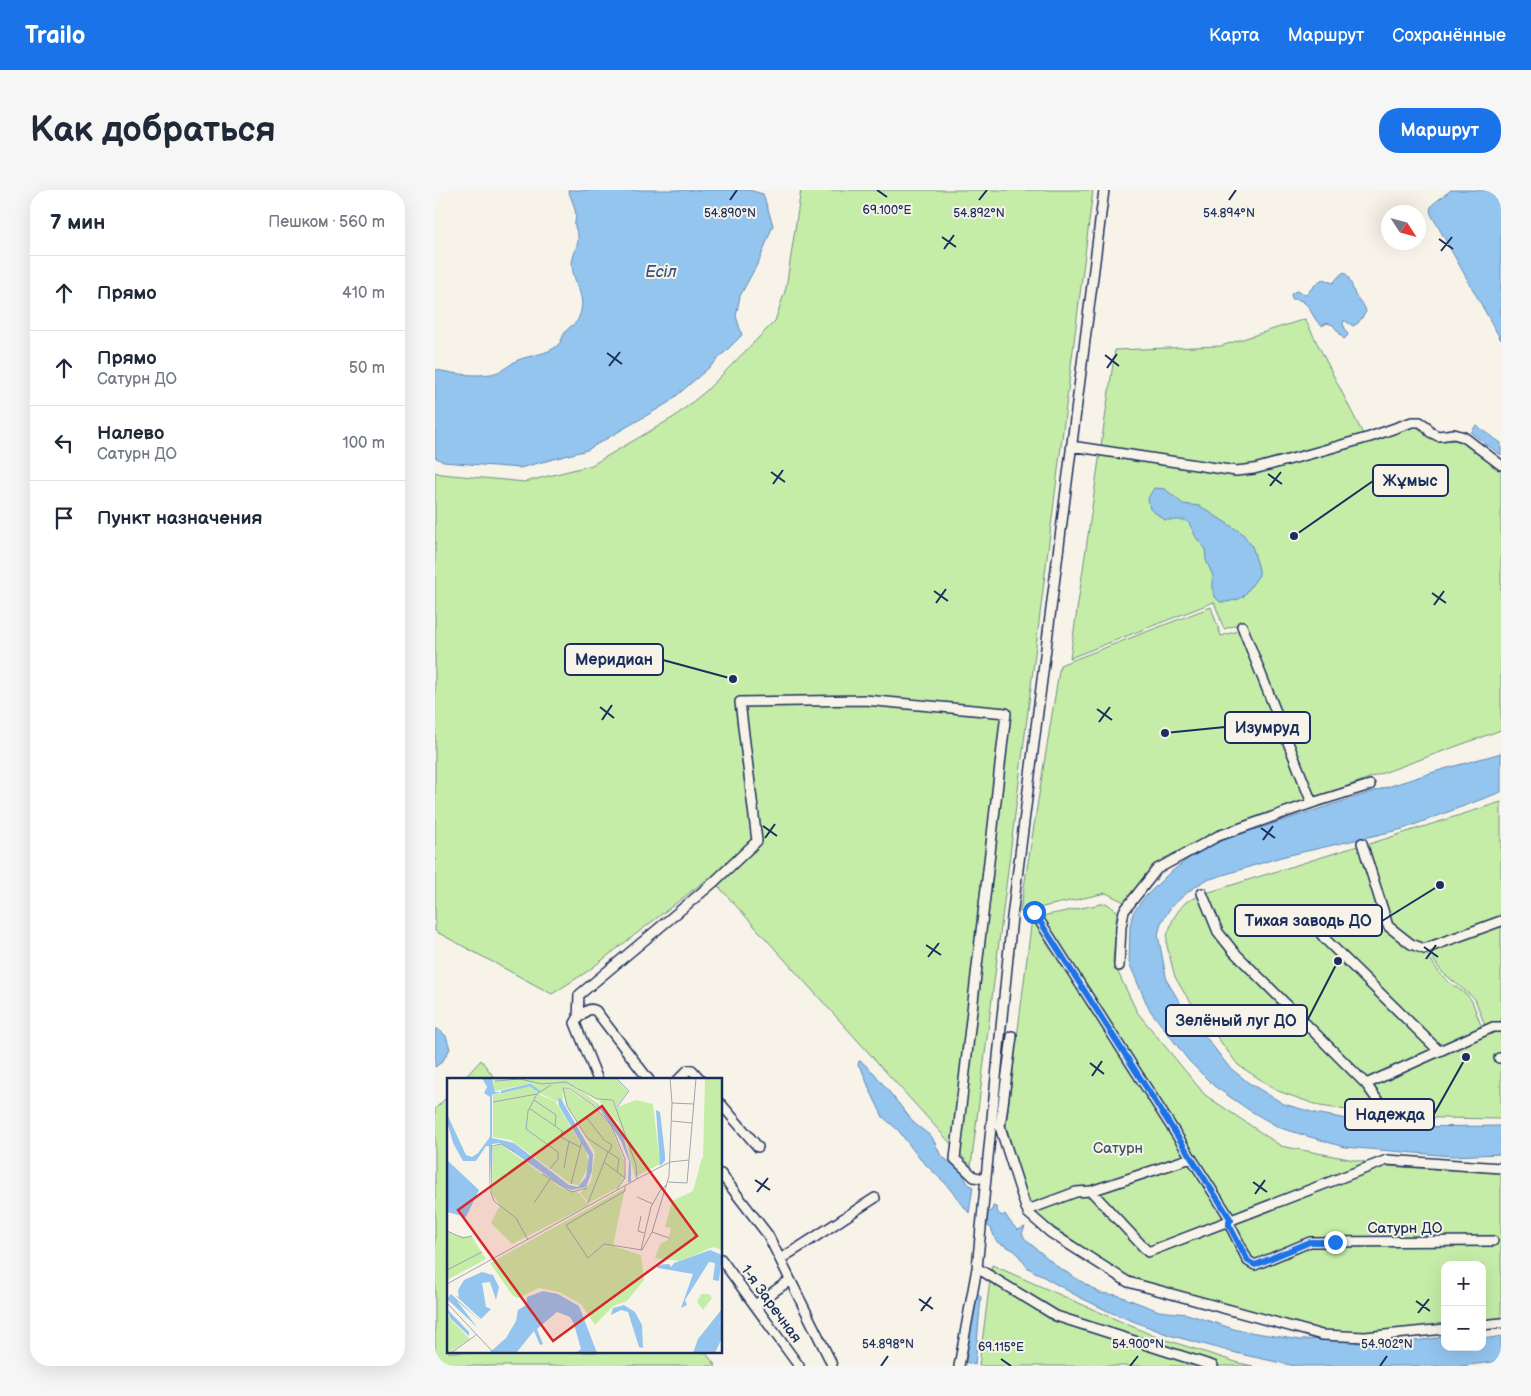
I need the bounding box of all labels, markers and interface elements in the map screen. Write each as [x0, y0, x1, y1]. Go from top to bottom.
text: Trailo [25, 21, 85, 50]
text: Карта [1209, 25, 1260, 46]
text: Маршрут [1288, 25, 1364, 46]
text: Сохранённые [1392, 25, 1506, 46]
button: Маршрут [1379, 108, 1501, 153]
text: Как добраться [30, 109, 276, 152]
text: 69.100°E [863, 203, 911, 218]
north arrow [1381, 205, 1426, 250]
text: 54.890°N [704, 206, 756, 221]
text: 54.892°N [953, 206, 1005, 221]
text: 54.894°N [1203, 206, 1255, 221]
text: 7 мин [50, 210, 105, 235]
text: Пешком · 560 m [268, 213, 385, 232]
water label: Есіл [645, 263, 677, 282]
icon: ahead [50, 279, 78, 307]
text: Прямо [97, 282, 157, 305]
text: 410 m [342, 284, 385, 303]
text: Прямо [97, 347, 157, 370]
icon: ahead [50, 354, 78, 382]
text: 50 m [349, 359, 385, 378]
text: Сатурн ДО [97, 370, 177, 389]
text: Налево [97, 422, 164, 445]
icon: left [50, 429, 78, 457]
text: 100 m [342, 434, 385, 453]
text: Сатурн ДО [97, 445, 177, 464]
callout: Жұмыс [1373, 465, 1448, 496]
text: Жұмыс [1383, 472, 1438, 491]
icon: arrive [50, 504, 78, 532]
text: Пункт назначения [97, 507, 262, 530]
callout: Меридиан [565, 644, 663, 675]
text: Меридиан [575, 651, 653, 670]
callout: Изумруд [1225, 712, 1310, 743]
text: Изумруд [1235, 719, 1300, 738]
route start [1023, 901, 1046, 924]
callout: Тихая заводь ДО [1235, 905, 1382, 936]
text: Тихая заводь ДО [1244, 912, 1372, 931]
callout: Зелёный луг ДО [1166, 1005, 1307, 1036]
text: Зелёный луг ДО [1175, 1012, 1297, 1031]
inset map [447, 1078, 723, 1354]
callout: Надежда [1345, 1099, 1434, 1130]
text: Надежда [1355, 1106, 1426, 1125]
park label: Сатурн [1093, 1139, 1143, 1158]
street label: Сатурн ДО [1367, 1219, 1443, 1238]
route end [1324, 1231, 1347, 1254]
street label: 1-я Заречная [736, 1261, 806, 1347]
map controls [1441, 1261, 1486, 1351]
button: + [1441, 1261, 1486, 1306]
button: − [1441, 1306, 1486, 1351]
text: 54.898°N [862, 1337, 914, 1352]
text: 54.900°N [1112, 1337, 1164, 1352]
text: 54.902°N [1361, 1337, 1413, 1352]
text: 69.115°E [978, 1340, 1024, 1355]

